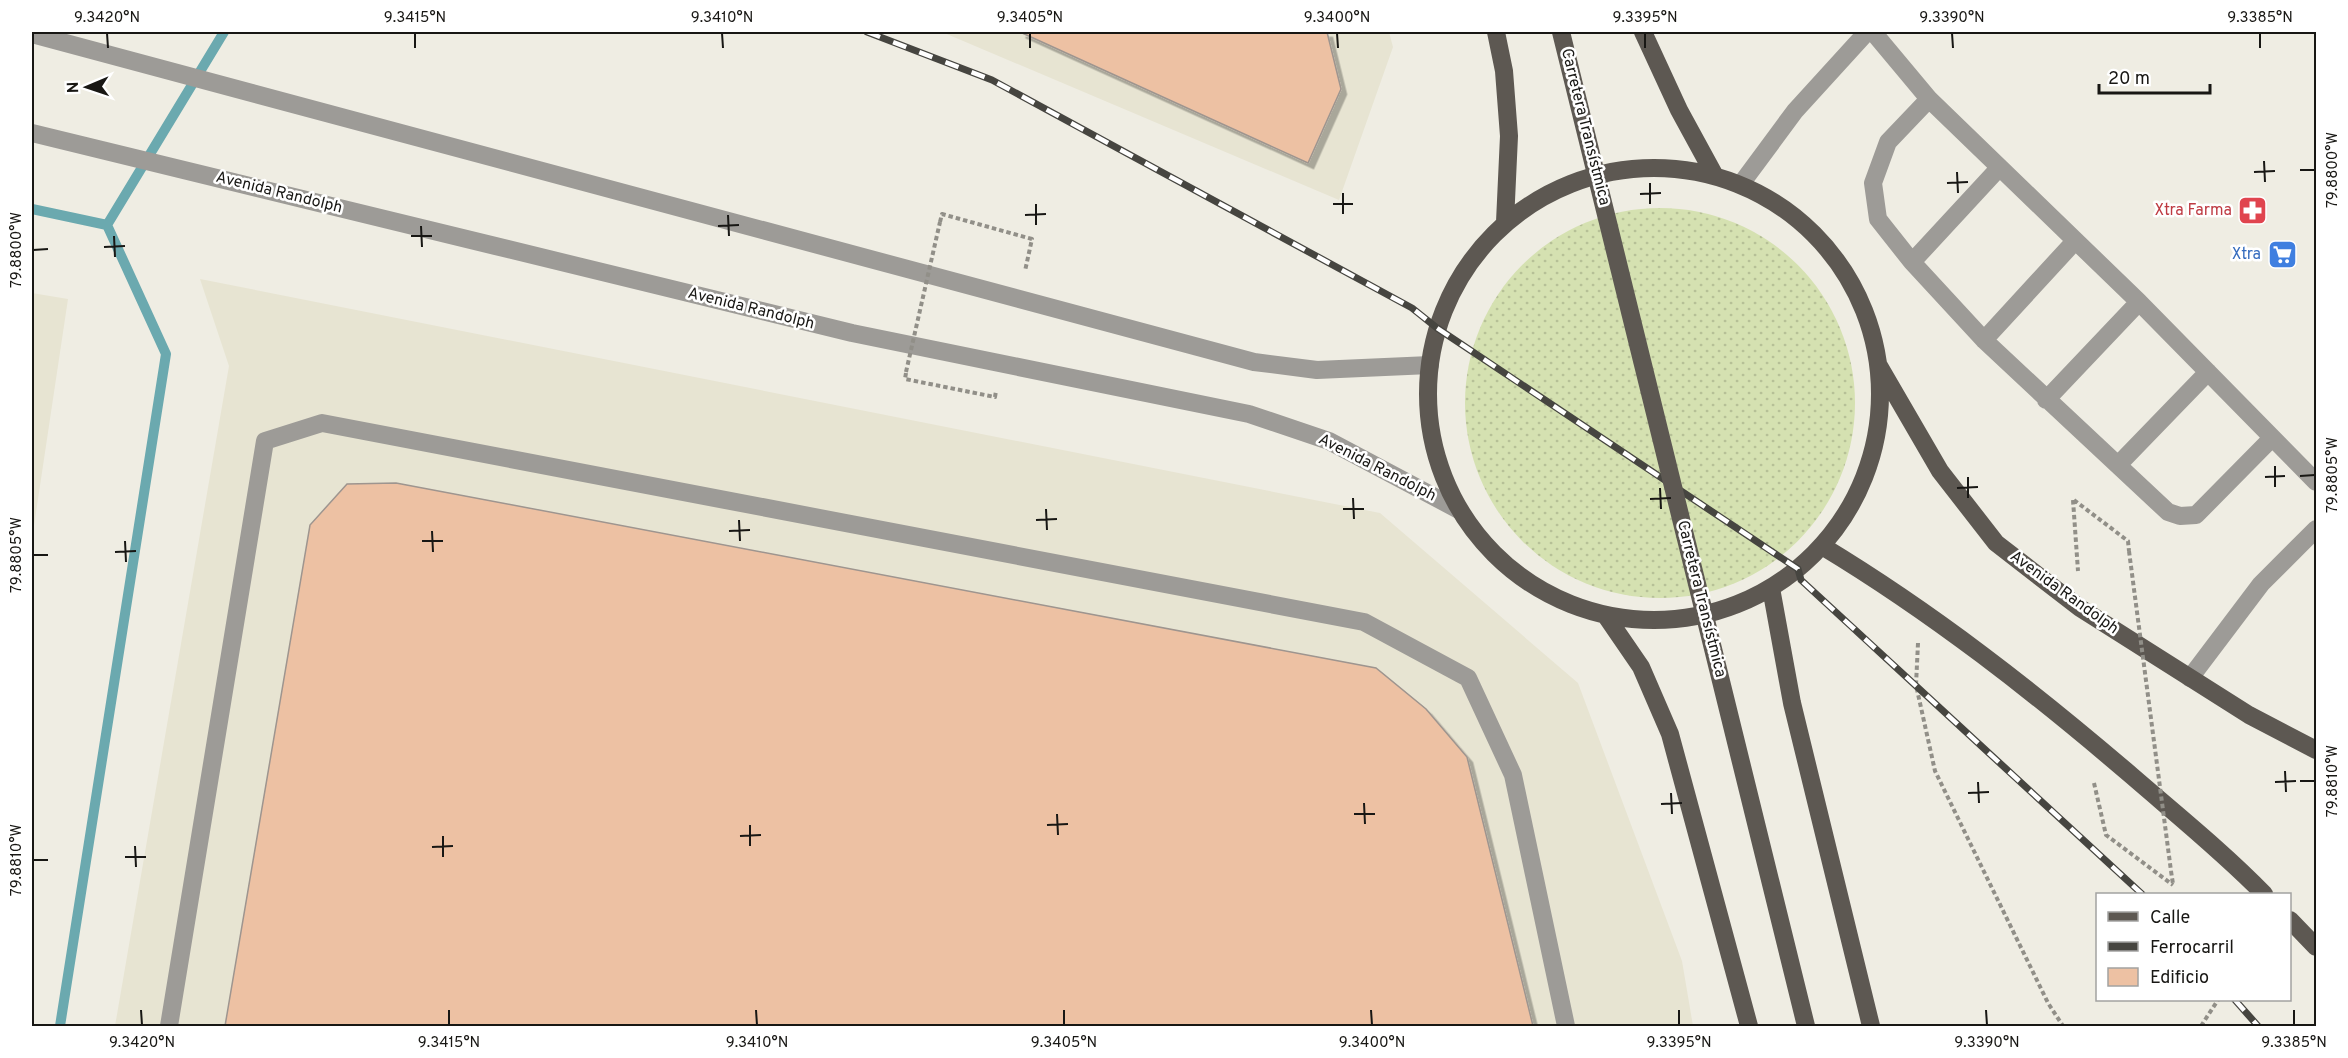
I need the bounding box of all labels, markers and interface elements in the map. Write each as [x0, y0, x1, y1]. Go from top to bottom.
text: 9.3420°N [74, 9, 140, 28]
text: 9.3415°N [384, 9, 446, 28]
text: 9.3410°N [691, 9, 753, 28]
text: 9.3405°N [997, 9, 1063, 28]
text: 9.3400°N [1304, 9, 1370, 28]
text: 9.3395°N [1612, 9, 1678, 28]
text: 9.3390°N [1919, 9, 1985, 28]
text: 9.3385°N [2227, 9, 2293, 28]
street label: Carretera Transístmica [1556, 46, 1614, 208]
north arrow [57, 57, 117, 117]
scale bar [2099, 57, 2210, 95]
text: 20 m [2108, 68, 2150, 91]
text: N [64, 81, 84, 94]
text: 79.8800°W [2324, 132, 2343, 208]
street label: Avenida Randolph [214, 168, 344, 218]
pharmacy icon: Xtra Farma [2237, 195, 2269, 227]
place label: Xtra Farma [2154, 201, 2232, 221]
text: 79.8800°W [8, 212, 27, 288]
supermarket icon: Xtra [2266, 239, 2298, 271]
place label: Xtra [2232, 245, 2261, 265]
street label: Avenida Randolph [686, 284, 816, 334]
street label: Avenida Randolph [1315, 430, 1439, 506]
text: 79.8805°W [2324, 437, 2343, 513]
text: 79.8805°W [8, 517, 27, 593]
street label: Carretera Transístmica [1672, 518, 1730, 680]
street label: Avenida Randolph [2006, 547, 2122, 639]
text: 79.8810°W [2324, 745, 2343, 817]
text: 79.8810°W [8, 824, 27, 896]
legend [2096, 893, 2291, 1001]
text: Calle [2150, 907, 2190, 930]
text: Ferrocarril [2150, 937, 2234, 960]
text: Edificio [2150, 967, 2209, 990]
text: 9.3420°N [109, 1034, 175, 1053]
text: 9.3415°N [418, 1034, 480, 1053]
text: 9.3410°N [726, 1034, 788, 1053]
text: 9.3405°N [1031, 1034, 1097, 1053]
text: 9.3400°N [1339, 1034, 1405, 1053]
text: 9.3395°N [1646, 1034, 1712, 1053]
text: 9.3390°N [1954, 1034, 2020, 1053]
text: 9.3385°N [2261, 1034, 2327, 1053]

